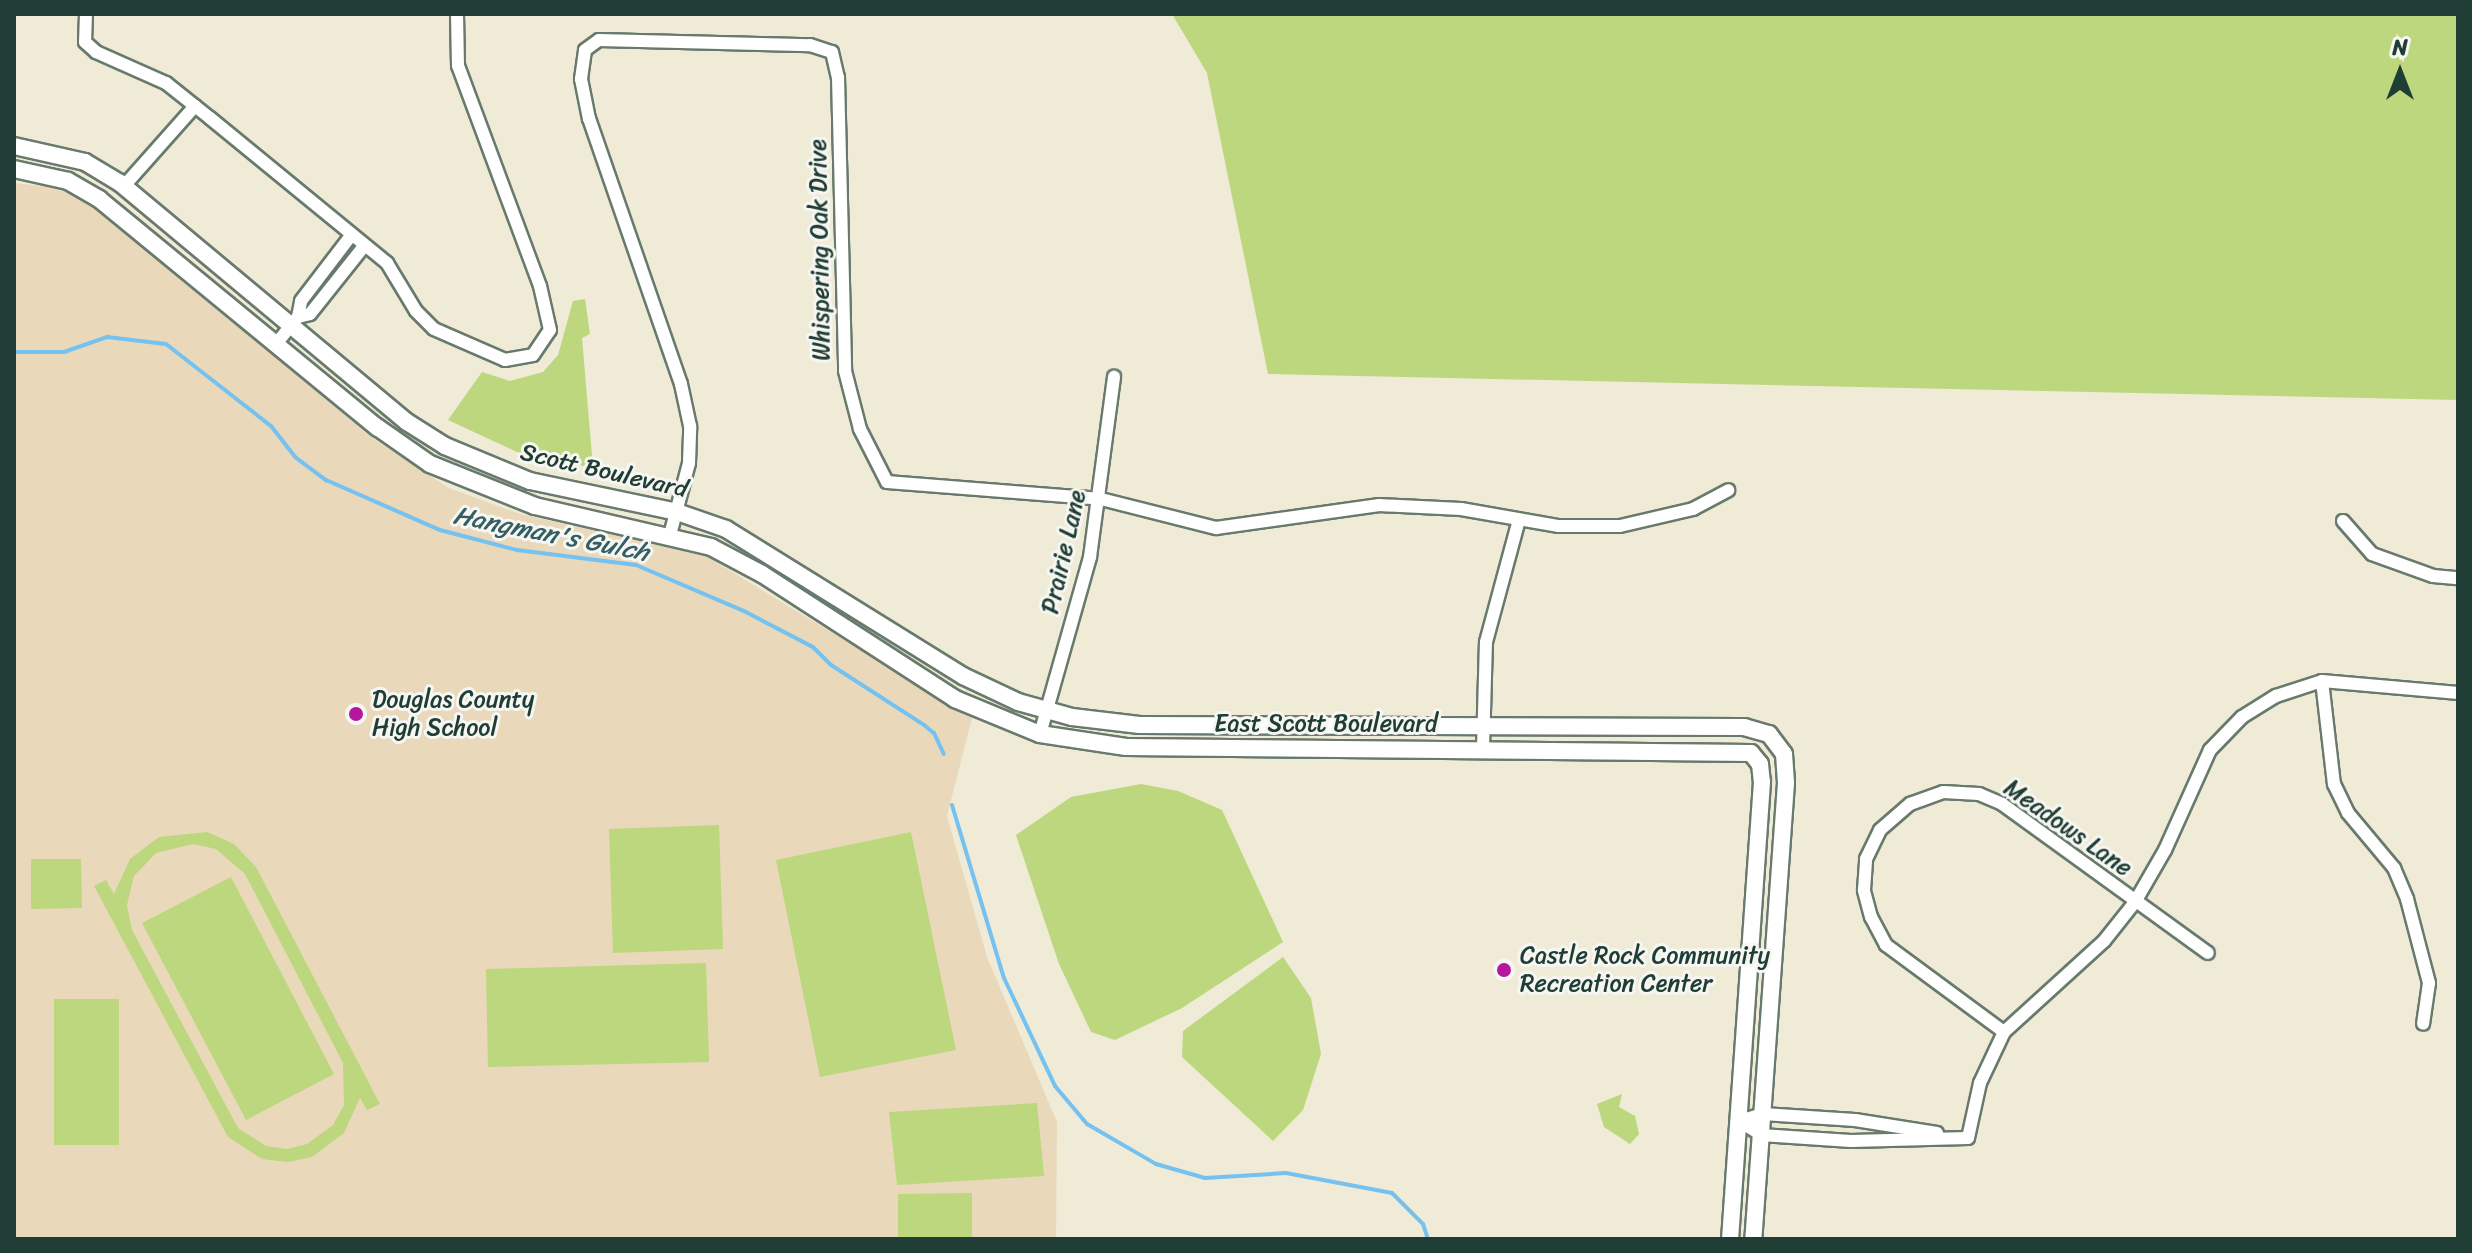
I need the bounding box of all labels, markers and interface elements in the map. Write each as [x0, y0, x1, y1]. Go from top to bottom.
text: N [2392, 28, 2408, 67]
north arrow [2360, 32, 2440, 112]
street label: Whispering Oak Drive [804, 139, 836, 361]
street label: Scott Boulevard [518, 438, 690, 504]
street label: Prairie Lane [1036, 487, 1092, 617]
water label: Hangman's Gulch [451, 500, 651, 568]
place label: Douglas County High School [372, 686, 534, 742]
marker: Douglas County High School [347, 705, 365, 723]
street label: East Scott Boulevard [1215, 710, 1437, 738]
street label: Meadows Lane [1998, 773, 2138, 883]
place label: Castle Rock Community Recreation Center [1520, 942, 1771, 998]
marker: Castle Rock Community Recreation Center [1495, 961, 1513, 979]

